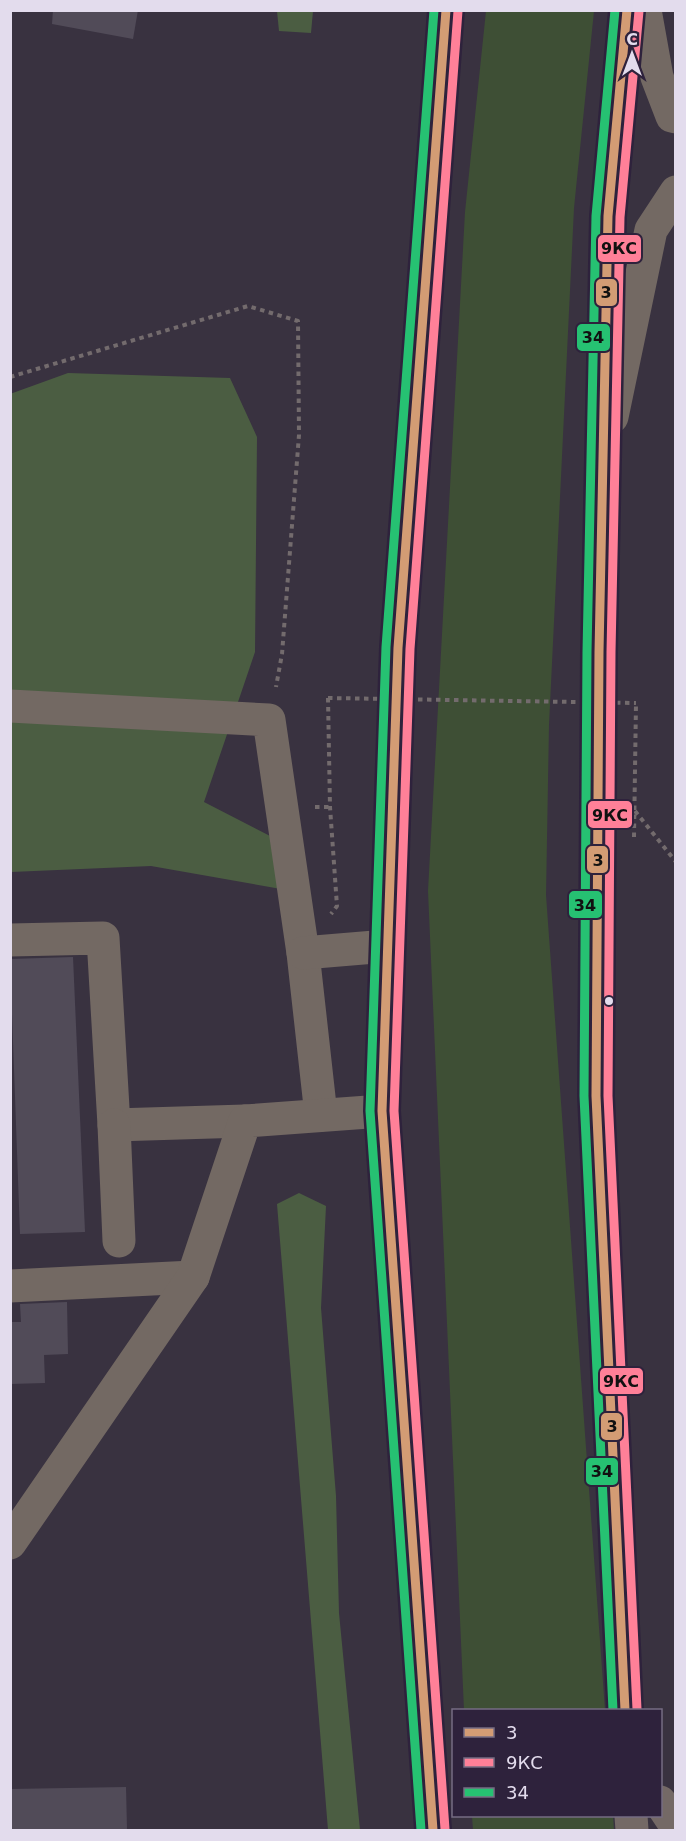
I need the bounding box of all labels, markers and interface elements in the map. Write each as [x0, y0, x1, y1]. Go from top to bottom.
north arrow [602, 24, 662, 84]
text: С [626, 30, 638, 49]
line badge: 9КС [597, 234, 642, 263]
text: 9КС [601, 239, 637, 258]
line badge: 3 [595, 278, 618, 307]
text: 3 [600, 283, 612, 302]
line badge: 34 [576, 323, 611, 352]
text: 34 [582, 328, 604, 347]
line badge: 9КС [587, 800, 633, 829]
text: 9КС [592, 806, 628, 825]
line badge: 3 [586, 845, 609, 874]
text: 3 [592, 851, 604, 870]
line badge: 34 [568, 890, 603, 919]
text: 34 [574, 896, 596, 915]
unlabelled marker [603, 995, 615, 1007]
line badge: 9КС [599, 1367, 644, 1395]
text: 9КС [603, 1372, 639, 1391]
line badge: 3 [600, 1412, 623, 1441]
text: 3 [606, 1417, 618, 1436]
line badge: 34 [585, 1457, 619, 1486]
text: 34 [591, 1462, 613, 1481]
legend [452, 1709, 662, 1817]
text: 3 [506, 1722, 517, 1743]
text: 9КС [506, 1752, 543, 1773]
text: 34 [506, 1782, 529, 1803]

